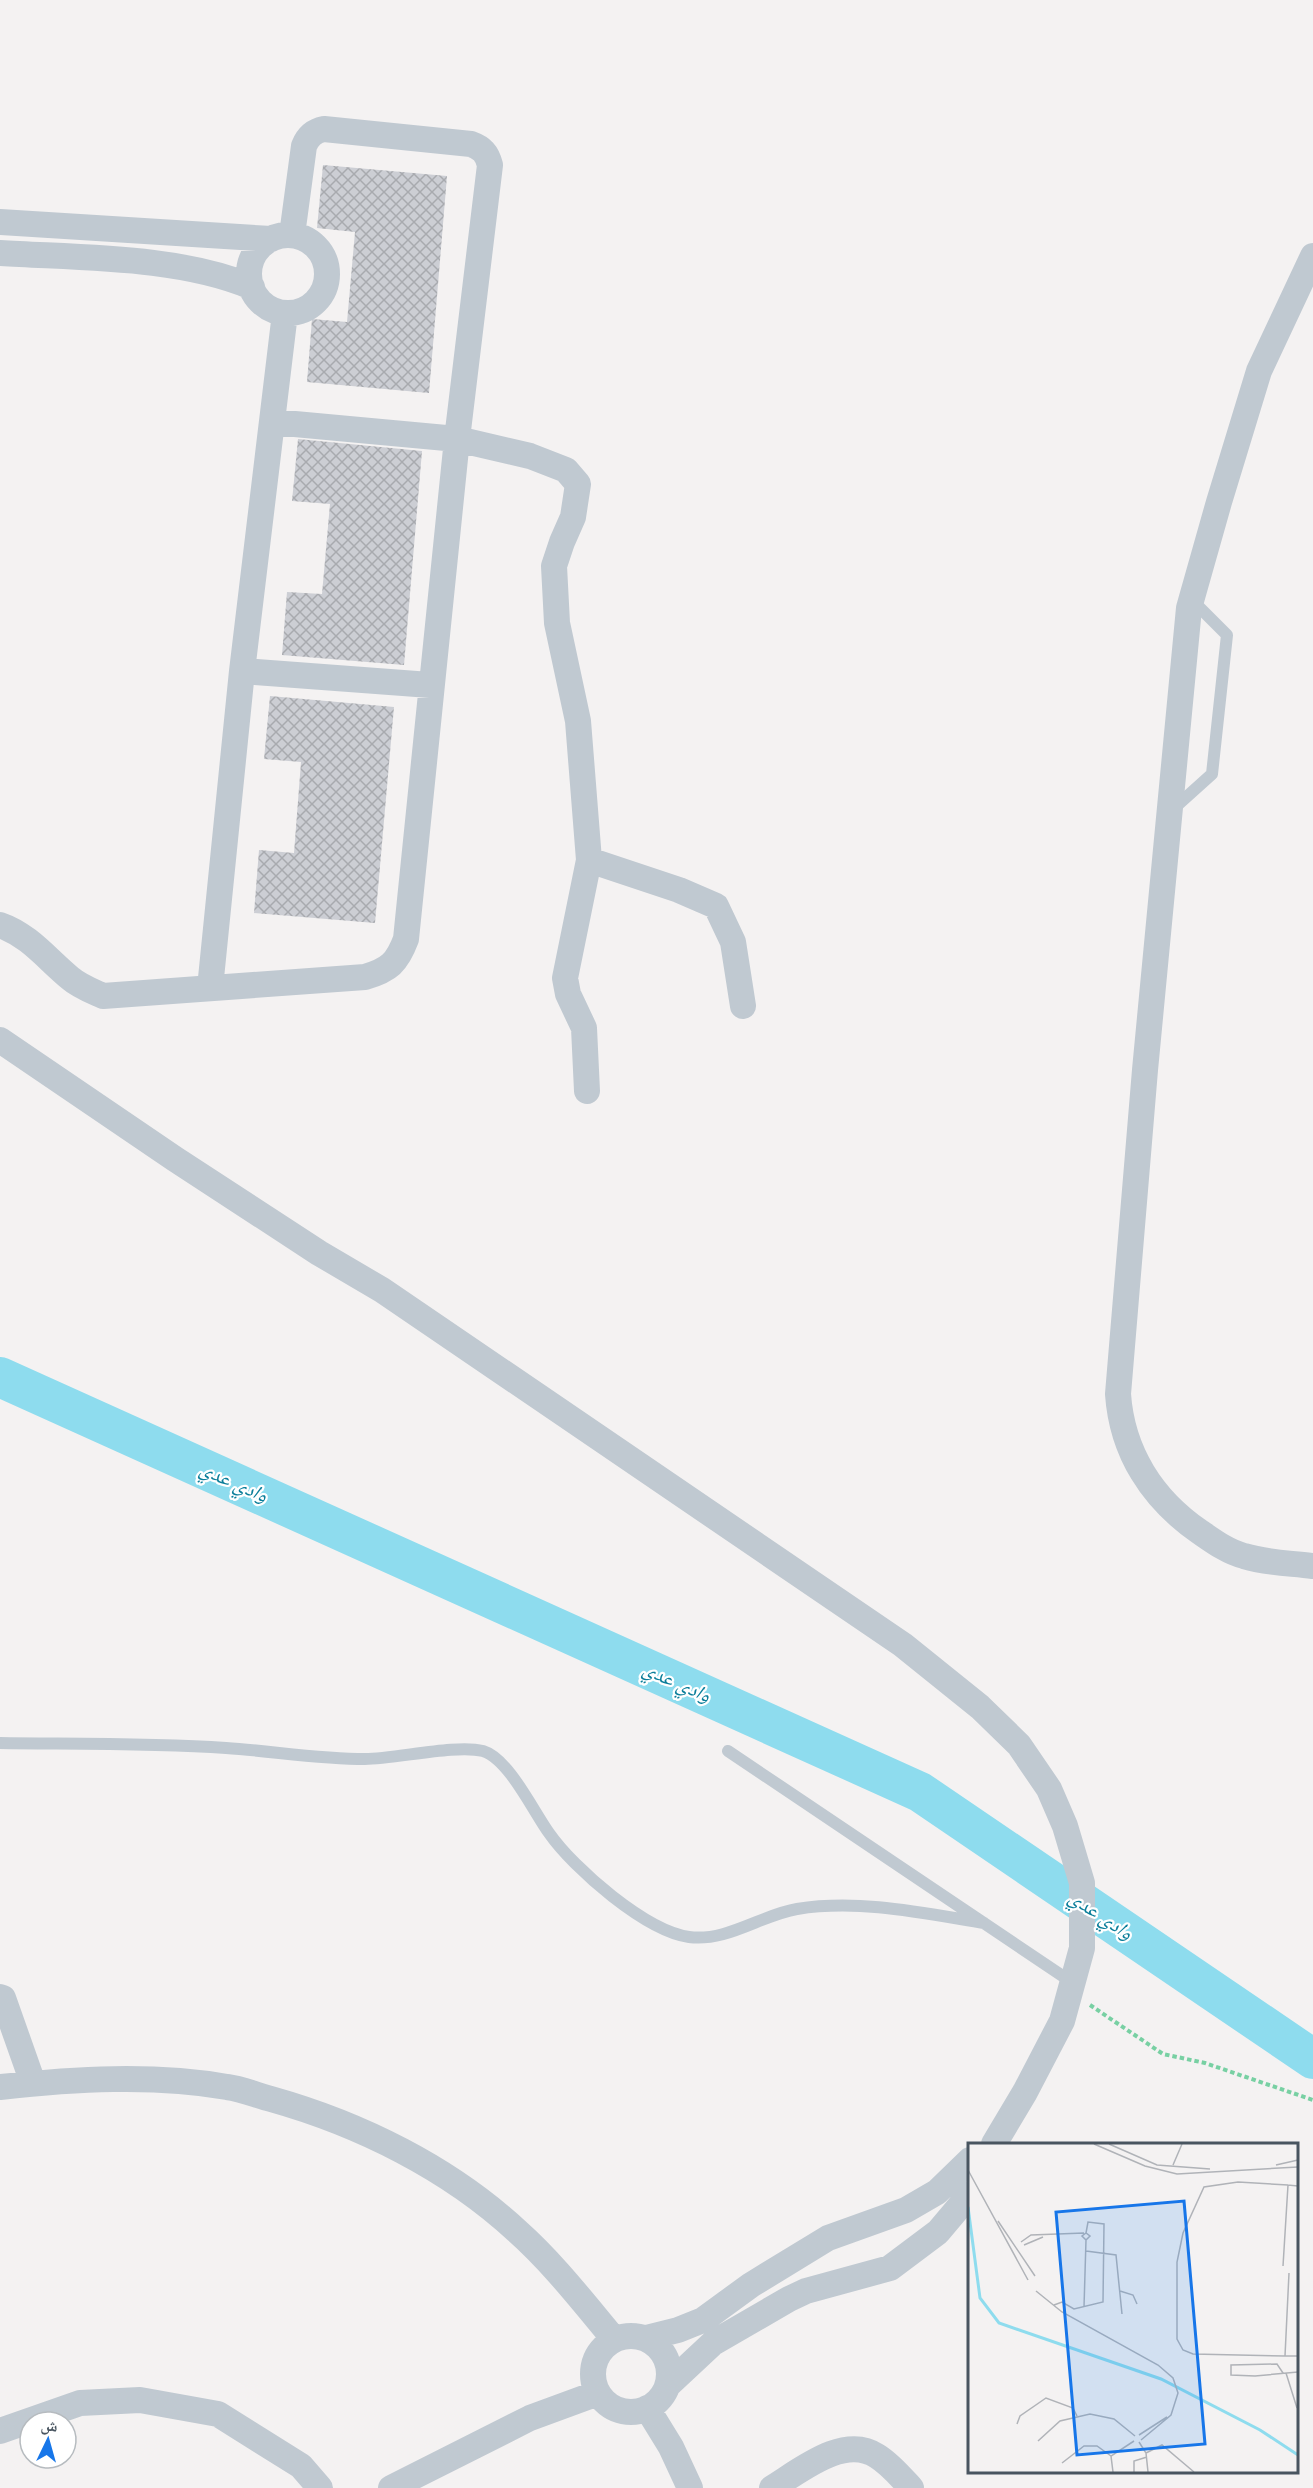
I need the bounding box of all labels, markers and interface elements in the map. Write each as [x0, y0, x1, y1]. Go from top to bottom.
water label: وادي عدي [195, 1455, 272, 1511]
water label: وادي عدي [638, 1655, 715, 1711]
water label: وادي عدي [1063, 1884, 1138, 1948]
inset map [968, 2143, 1298, 2473]
north arrow [18, 2410, 78, 2470]
text: ش [40, 2414, 59, 2438]

